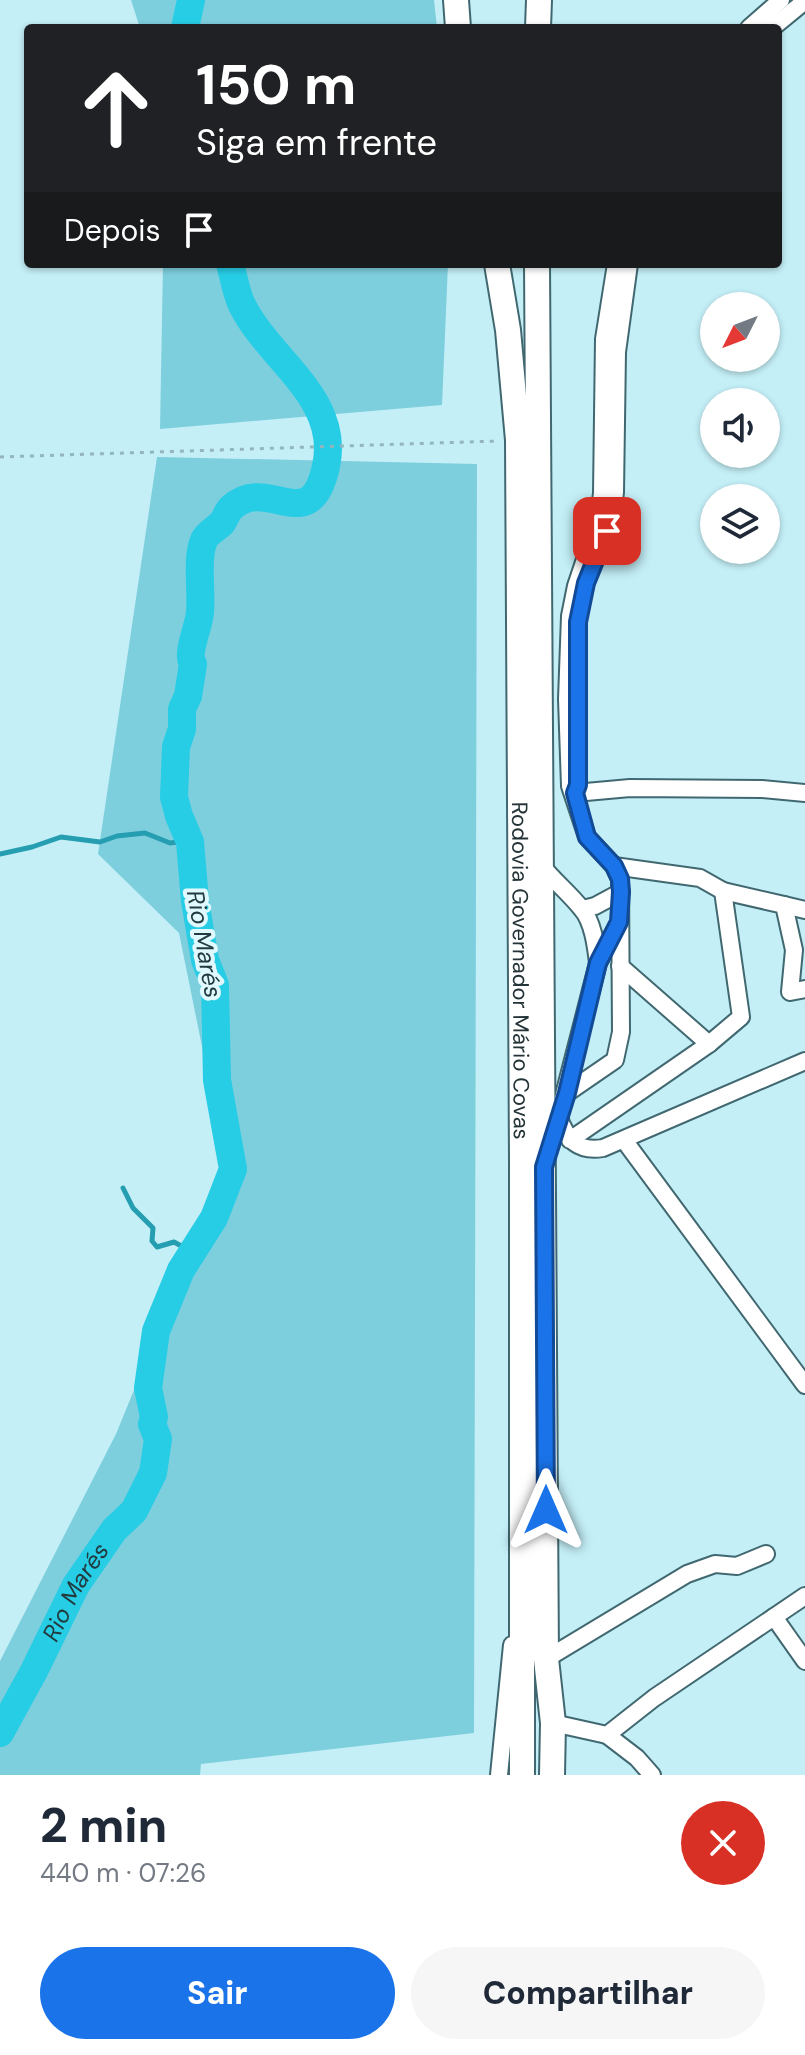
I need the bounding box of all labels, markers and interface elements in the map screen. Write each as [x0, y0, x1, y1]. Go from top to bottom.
text: 150 m [196, 48, 357, 121]
icon: ahead [64, 56, 168, 160]
text: Siga em frente [196, 119, 437, 166]
icon: arrive [177, 208, 221, 252]
text: Depois [64, 211, 161, 250]
north arrow [700, 292, 780, 372]
map controls [700, 292, 780, 564]
button: sound [700, 388, 780, 468]
button: layers [700, 484, 780, 564]
pin [573, 497, 641, 565]
icon: arrive [585, 509, 629, 553]
street label: Rodovia Governador Mário Covas [505, 802, 536, 1140]
water label: Rio Marés [180, 888, 229, 1000]
position arrow [504, 1468, 588, 1552]
water label: Rio Marés [35, 1536, 116, 1646]
text: 2 min [40, 1794, 167, 1857]
button: close [681, 1801, 765, 1885]
text: 440 m · 07:26 [40, 1856, 206, 1890]
button: Sair [40, 1947, 395, 2039]
button: Compartilhar [411, 1947, 765, 2039]

